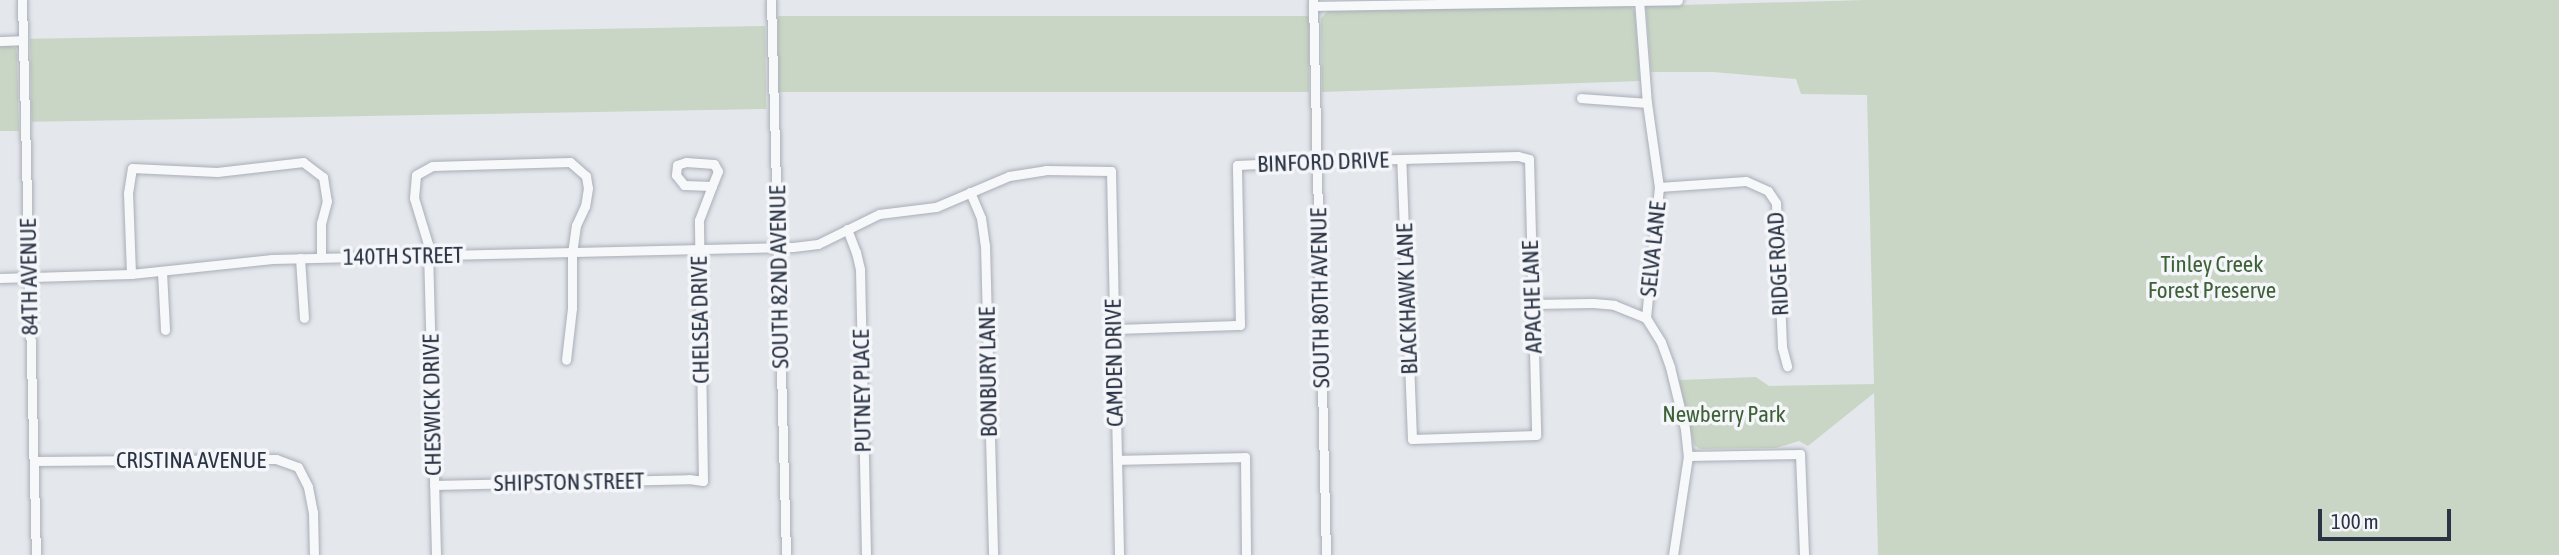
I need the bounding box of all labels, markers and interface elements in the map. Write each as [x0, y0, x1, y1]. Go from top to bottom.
street label: BINFORD DRIVE [1257, 146, 1389, 178]
street label: SOUTH 82ND AVENUE [764, 185, 794, 369]
street label: SELVA LANE [1634, 200, 1672, 298]
street label: SOUTH 80TH AVENUE [1305, 208, 1335, 388]
street label: RIDGE ROAD [1761, 211, 1795, 317]
street label: 84TH AVENUE [14, 218, 44, 336]
street label: BLACKHAWK LANE [1391, 223, 1423, 375]
street label: APACHE LANE [1516, 240, 1548, 354]
street label: 140TH STREET [343, 241, 463, 271]
park label: Tinley Creek Forest Preserve [2148, 250, 2276, 304]
street label: CHELSEA DRIVE [685, 256, 715, 384]
street label: CAMDEN DRIVE [1099, 299, 1129, 427]
street label: BONBURY LANE [973, 306, 1003, 438]
street label: PUTNEY PLACE [847, 329, 877, 453]
street label: CHESWICK DRIVE [417, 334, 447, 476]
park label: Newberry Park [1662, 400, 1786, 428]
street label: CRISTINA AVENUE [116, 446, 266, 474]
street label: SHIPSTON STREET [493, 467, 645, 497]
scale bar [2321, 496, 2454, 540]
text: 100 m [2331, 509, 2379, 533]

